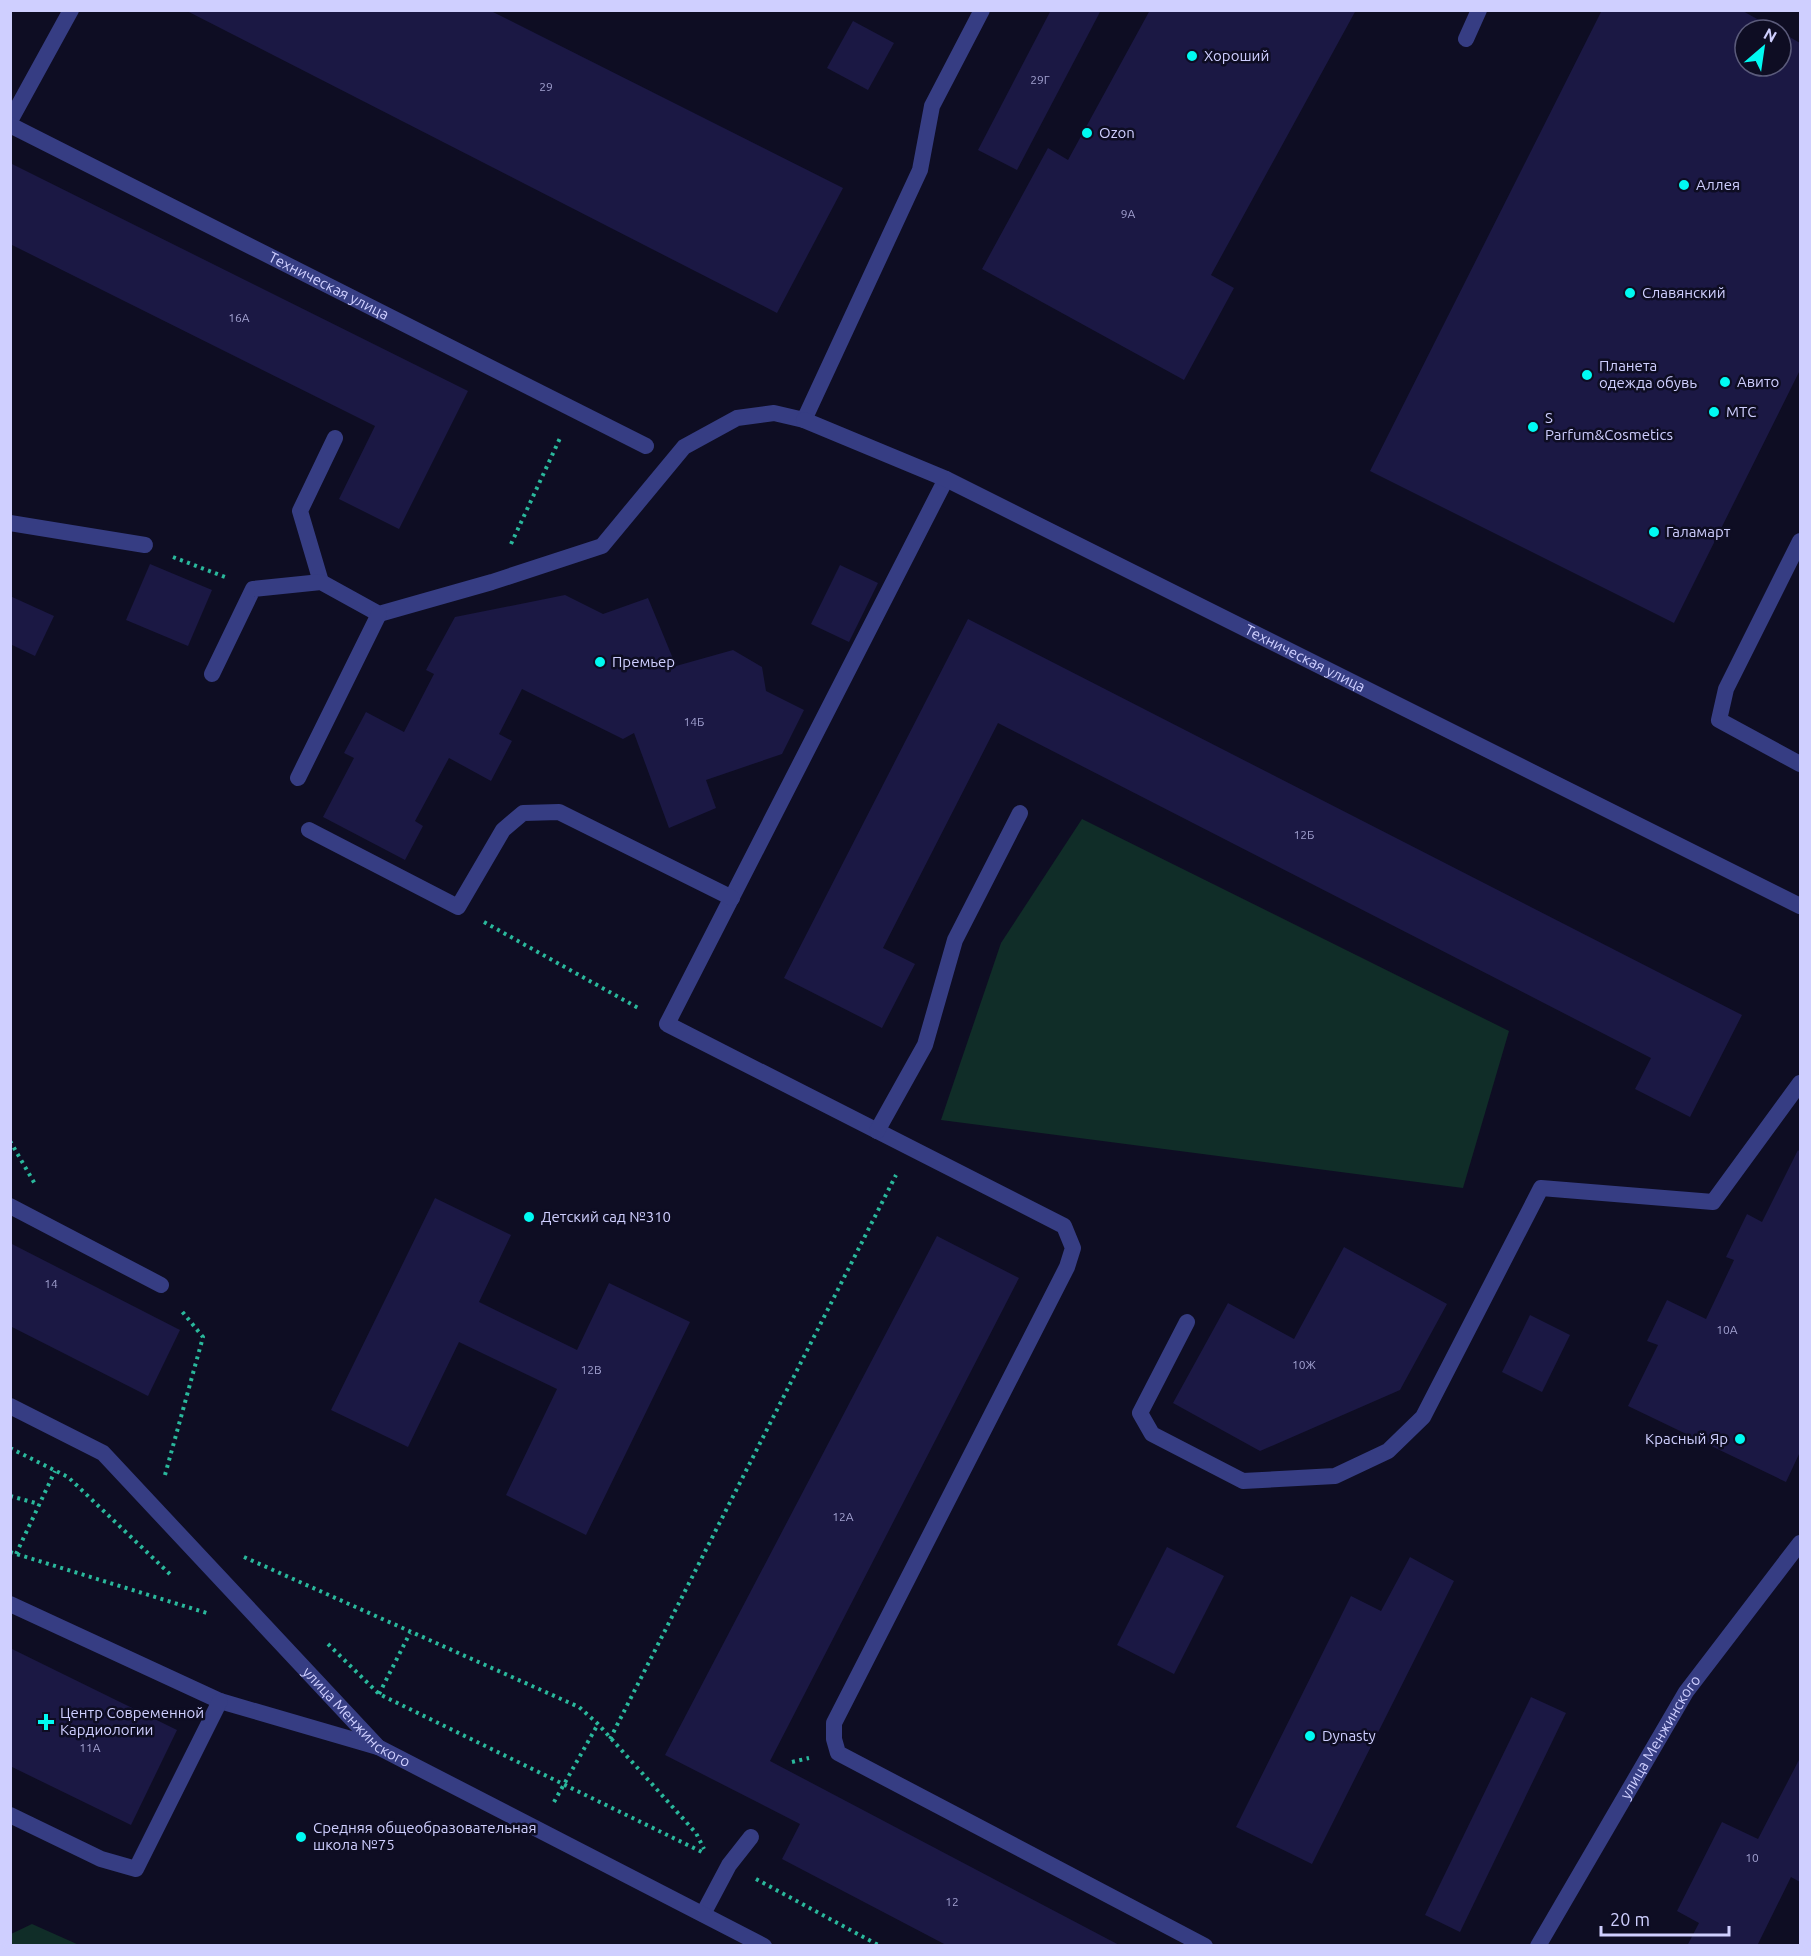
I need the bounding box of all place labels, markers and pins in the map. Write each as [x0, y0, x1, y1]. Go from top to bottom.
place label: Хороший [1204, 47, 1269, 64]
marker: Хороший [1185, 49, 1199, 63]
place label: Ozon [1099, 124, 1135, 141]
marker: Ozon [1080, 126, 1094, 140]
place label: Аллея [1696, 176, 1740, 193]
marker: Аллея [1677, 178, 1691, 192]
place label: Славянский [1642, 284, 1726, 301]
marker: Славянский [1623, 286, 1637, 300]
place label: Планета одежда обувь [1599, 357, 1697, 391]
marker: Планета одежда обувь [1580, 368, 1594, 382]
place label: Авито [1737, 373, 1779, 390]
marker: Авито [1718, 375, 1732, 389]
place label: МТС [1726, 403, 1756, 420]
marker: МТС [1707, 405, 1721, 419]
place label: S Parfum&Cosmetics [1545, 409, 1673, 443]
marker: S Parfum&Cosmetics [1526, 420, 1540, 434]
place label: Галамарт [1666, 523, 1731, 540]
marker: Галамарт [1647, 525, 1661, 539]
place label: Премьер [612, 653, 675, 670]
marker: Премьер [593, 655, 607, 669]
place label: Детский сад №310 [541, 1208, 671, 1225]
marker: Детский сад №310 [522, 1210, 536, 1224]
place label: Красный Яр [1645, 1430, 1728, 1447]
marker: Красный Яр [1733, 1432, 1747, 1446]
place label: Центр Современной Кардиологии [60, 1704, 204, 1738]
marker: Центр Современной Кардиологии [37, 1713, 55, 1731]
place label: Dynasty [1322, 1727, 1376, 1744]
marker: Dynasty [1303, 1729, 1317, 1743]
place label: Средняя общеобразовательная школа №75 [313, 1819, 537, 1853]
marker: Средняя общеобразовательная школа №75 [294, 1830, 308, 1844]

